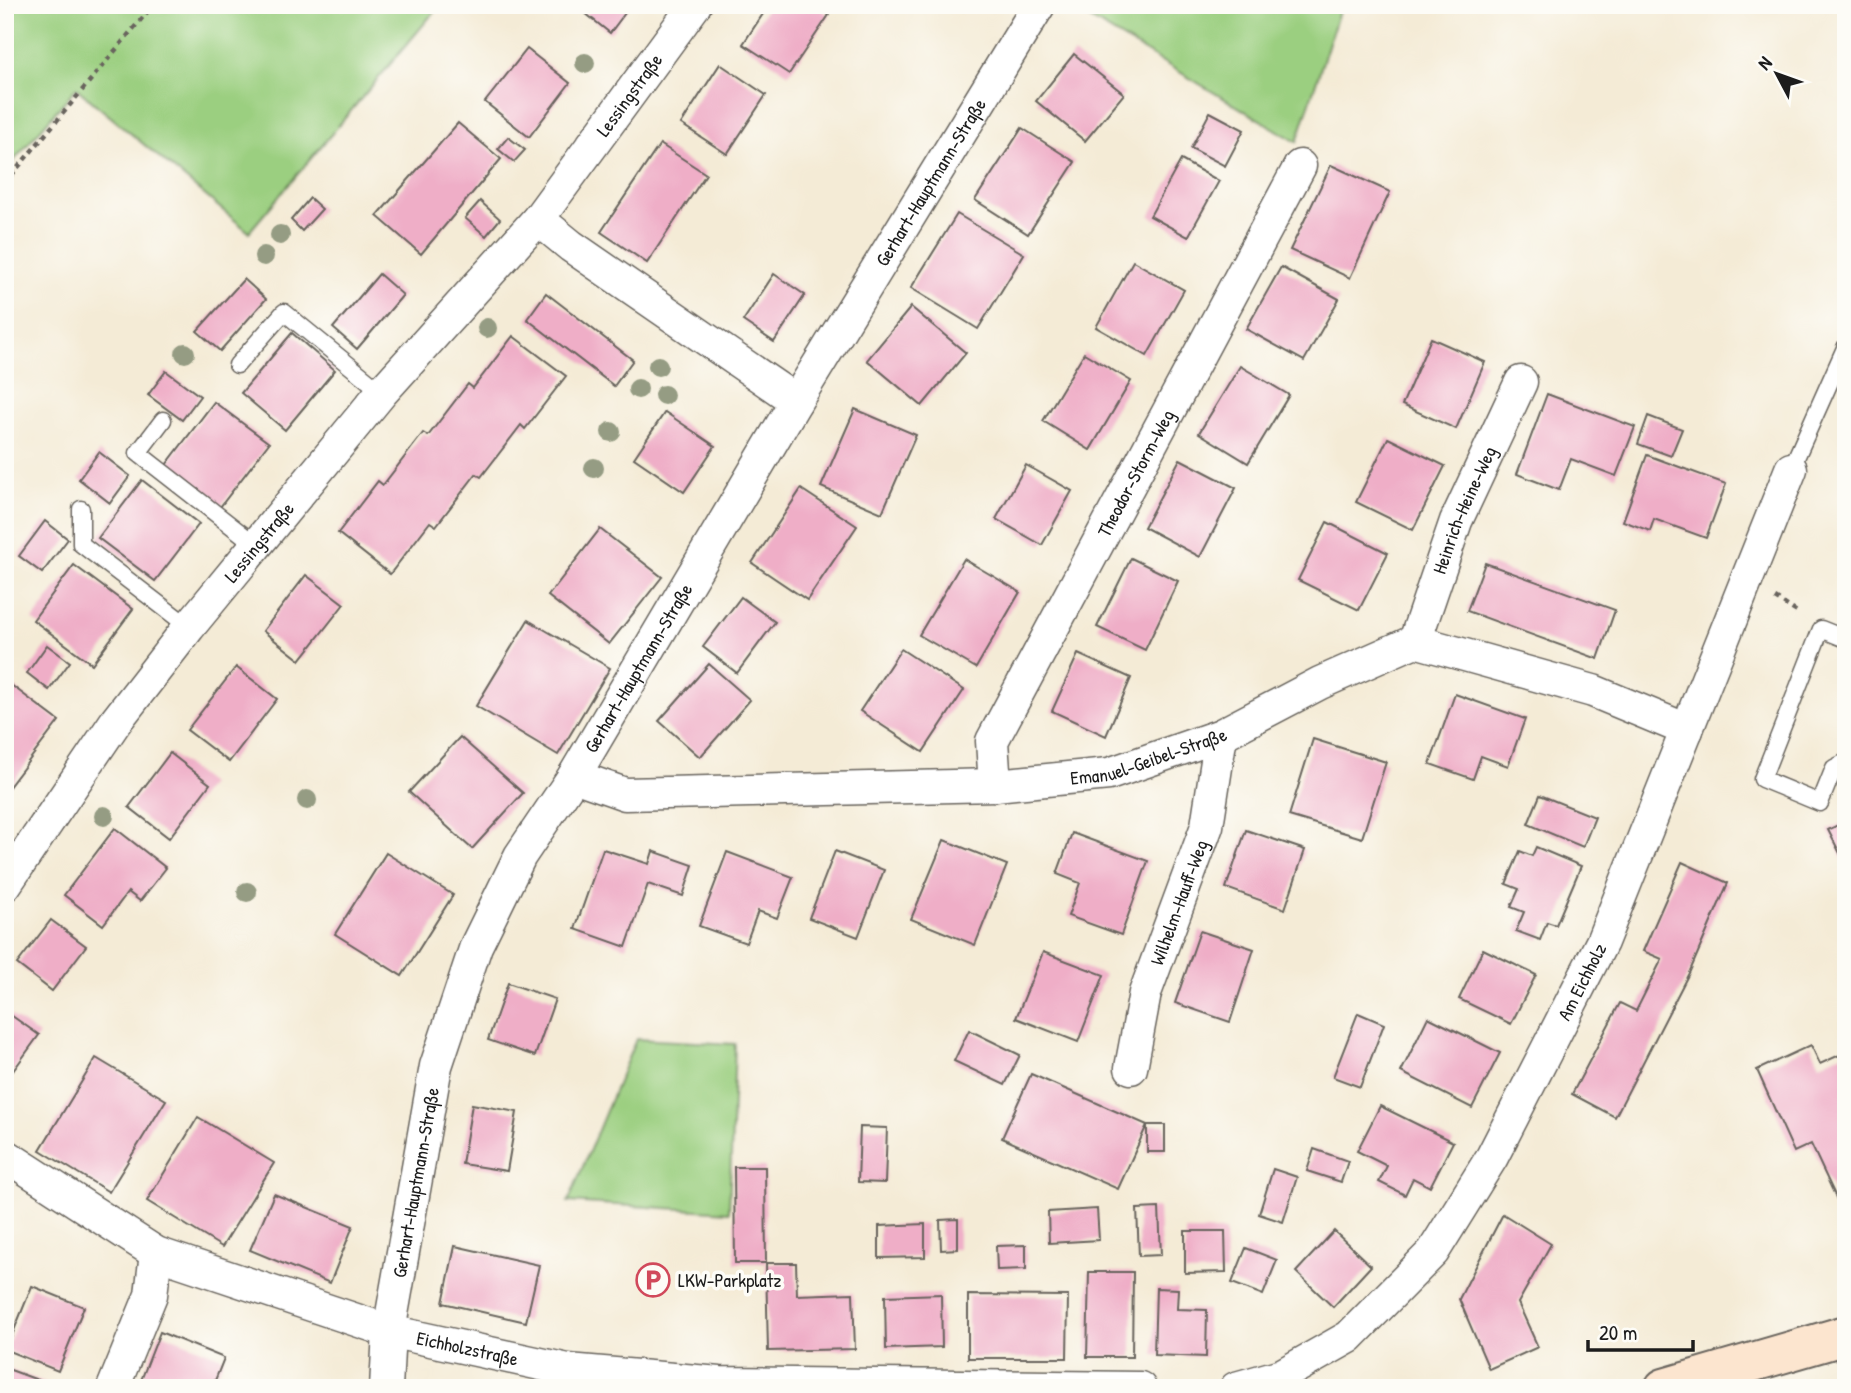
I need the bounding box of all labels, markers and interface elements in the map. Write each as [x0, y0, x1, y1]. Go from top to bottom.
north arrow [1742, 38, 1812, 108]
street label: Lessingstraße [590, 48, 668, 142]
text: N [1751, 51, 1777, 75]
street label: Gerhart-Hauptmann-Straße [869, 93, 992, 271]
street label: Theodor-Storm-Weg [1091, 405, 1180, 541]
street label: Heinrich-Heine-Weg [1426, 442, 1502, 577]
street label: Lessingstraße [218, 496, 300, 588]
street label: Gerhart-Hauptmann-Straße [578, 578, 698, 757]
street label: Emanuel-Geibel-Straße [1069, 721, 1232, 791]
street label: Wilhelm-Hauff-Weg [1144, 836, 1214, 969]
street label: Am Eichholz [1551, 939, 1612, 1025]
street label: Gerhart-Hauptmann-Straße [386, 1085, 445, 1279]
parking icon: LKW-Parkplatz [634, 1261, 672, 1299]
place label: LKW-Parkplatz [678, 1267, 781, 1293]
scale bar [1588, 1309, 1694, 1353]
text: 20 m [1599, 1318, 1637, 1347]
street label: Eichholzstraße [414, 1324, 521, 1372]

